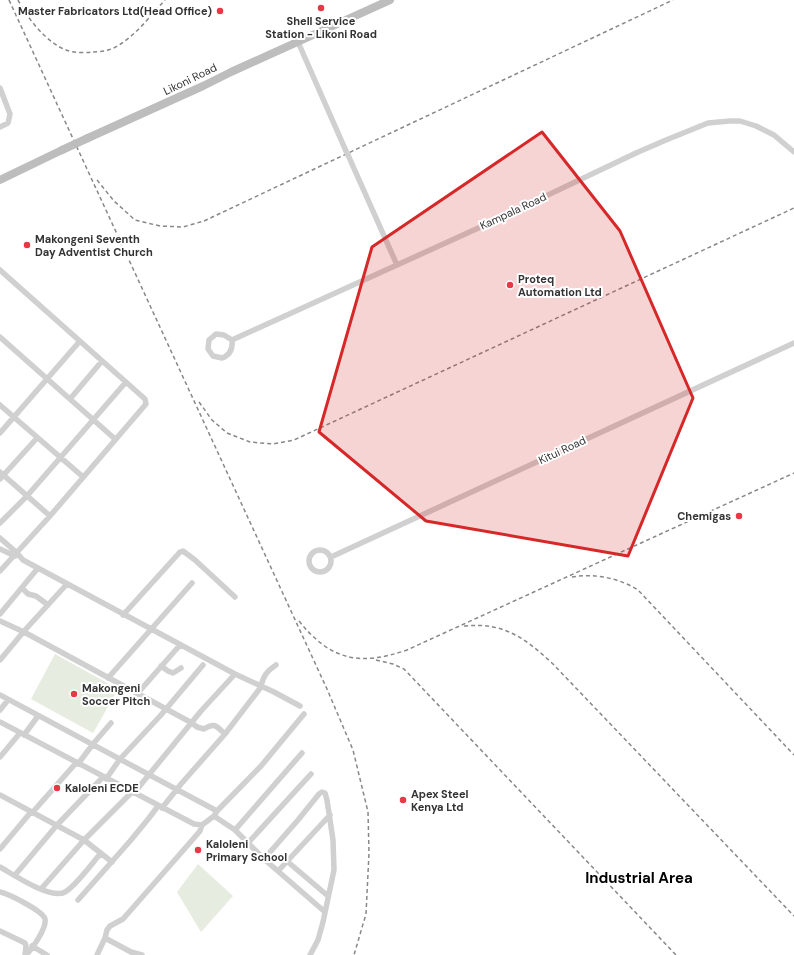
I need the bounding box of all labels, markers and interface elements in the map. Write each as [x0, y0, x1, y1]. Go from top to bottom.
marker: Shell Service Station - Likoni Road [316, 3, 326, 13]
place label: Master Fabricators Ltd(Head Office) [18, 4, 212, 18]
marker: Master Fabricators Ltd(Head Office) [215, 6, 225, 16]
place label: Shell Service Station - Likoni Road [265, 14, 377, 41]
street label: Likoni Road [161, 60, 219, 98]
street label: Kampala Road [477, 189, 549, 233]
place label: Makongeni Seventh Day Adventist Church [35, 232, 153, 259]
marker: Makongeni Seventh Day Adventist Church [22, 240, 32, 250]
place label: Proteq Automation Ltd [518, 272, 602, 299]
marker: Proteq Automation Ltd [505, 280, 515, 290]
street label: Kitui Road [536, 433, 588, 467]
place label: Chemigas [677, 509, 731, 523]
marker: Chemigas [734, 511, 744, 521]
place label: Makongeni Soccer Pitch [82, 681, 150, 708]
marker: Makongeni Soccer Pitch [69, 689, 79, 699]
place label: Kaloleni ECDE [65, 781, 139, 795]
marker: Kaloleni ECDE [52, 783, 62, 793]
place label: Apex Steel Kenya Ltd [411, 787, 469, 814]
marker: Apex Steel Kenya Ltd [398, 795, 408, 805]
place label: Kaloleni Primary School [206, 837, 287, 864]
marker: Kaloleni Primary School [193, 845, 203, 855]
district label: Industrial Area [585, 868, 693, 888]

